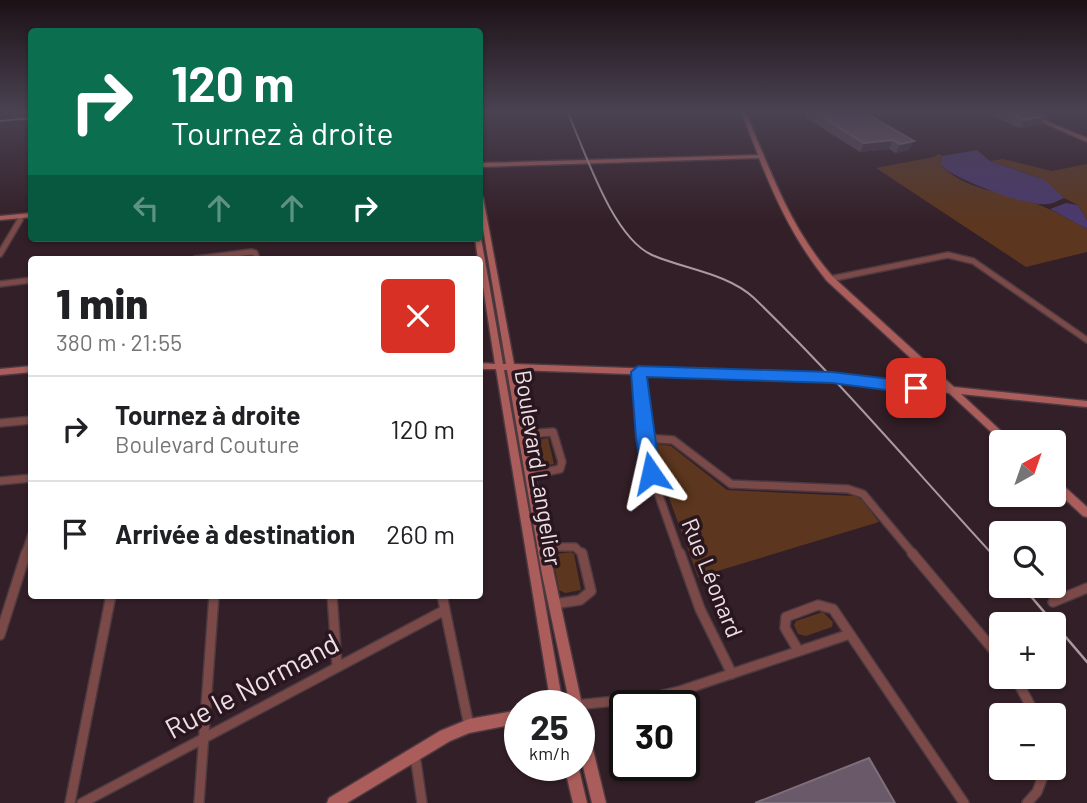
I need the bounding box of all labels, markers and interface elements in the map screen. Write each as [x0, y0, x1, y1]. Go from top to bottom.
text: 120 m [171, 53, 294, 112]
icon: right [56, 56, 147, 147]
text: Tournez à droite [171, 113, 393, 151]
icon: left [127, 189, 165, 227]
icon: ahead [200, 189, 238, 227]
icon: ahead [273, 189, 311, 227]
icon: right [346, 189, 384, 227]
text: 1 min [56, 277, 148, 327]
button: close [381, 279, 455, 353]
text: 380 m · 21:55 [56, 328, 182, 356]
pin [886, 358, 946, 418]
street label: Boulevard Langelier [510, 368, 568, 568]
icon: arrive [897, 369, 935, 407]
text: Tournez à droite [115, 399, 300, 430]
icon: right [56, 410, 94, 448]
text: 120 m [391, 413, 455, 444]
text: Boulevard Couture [115, 430, 299, 458]
north arrow [989, 430, 1066, 508]
map controls [989, 430, 1066, 780]
position arrow [614, 436, 688, 510]
street label: Rue Léonard [676, 514, 750, 641]
icon: arrive [56, 515, 94, 553]
text: Arrivée à destination [115, 518, 355, 549]
text: 260 m [386, 518, 455, 549]
button: search [989, 521, 1066, 598]
button: + [989, 612, 1066, 689]
street label: Rue le Normand [159, 625, 344, 745]
speed limit sign: 30 [609, 690, 700, 781]
button: − [989, 703, 1066, 780]
text: 25 [530, 705, 569, 747]
text: km/h [529, 742, 570, 764]

